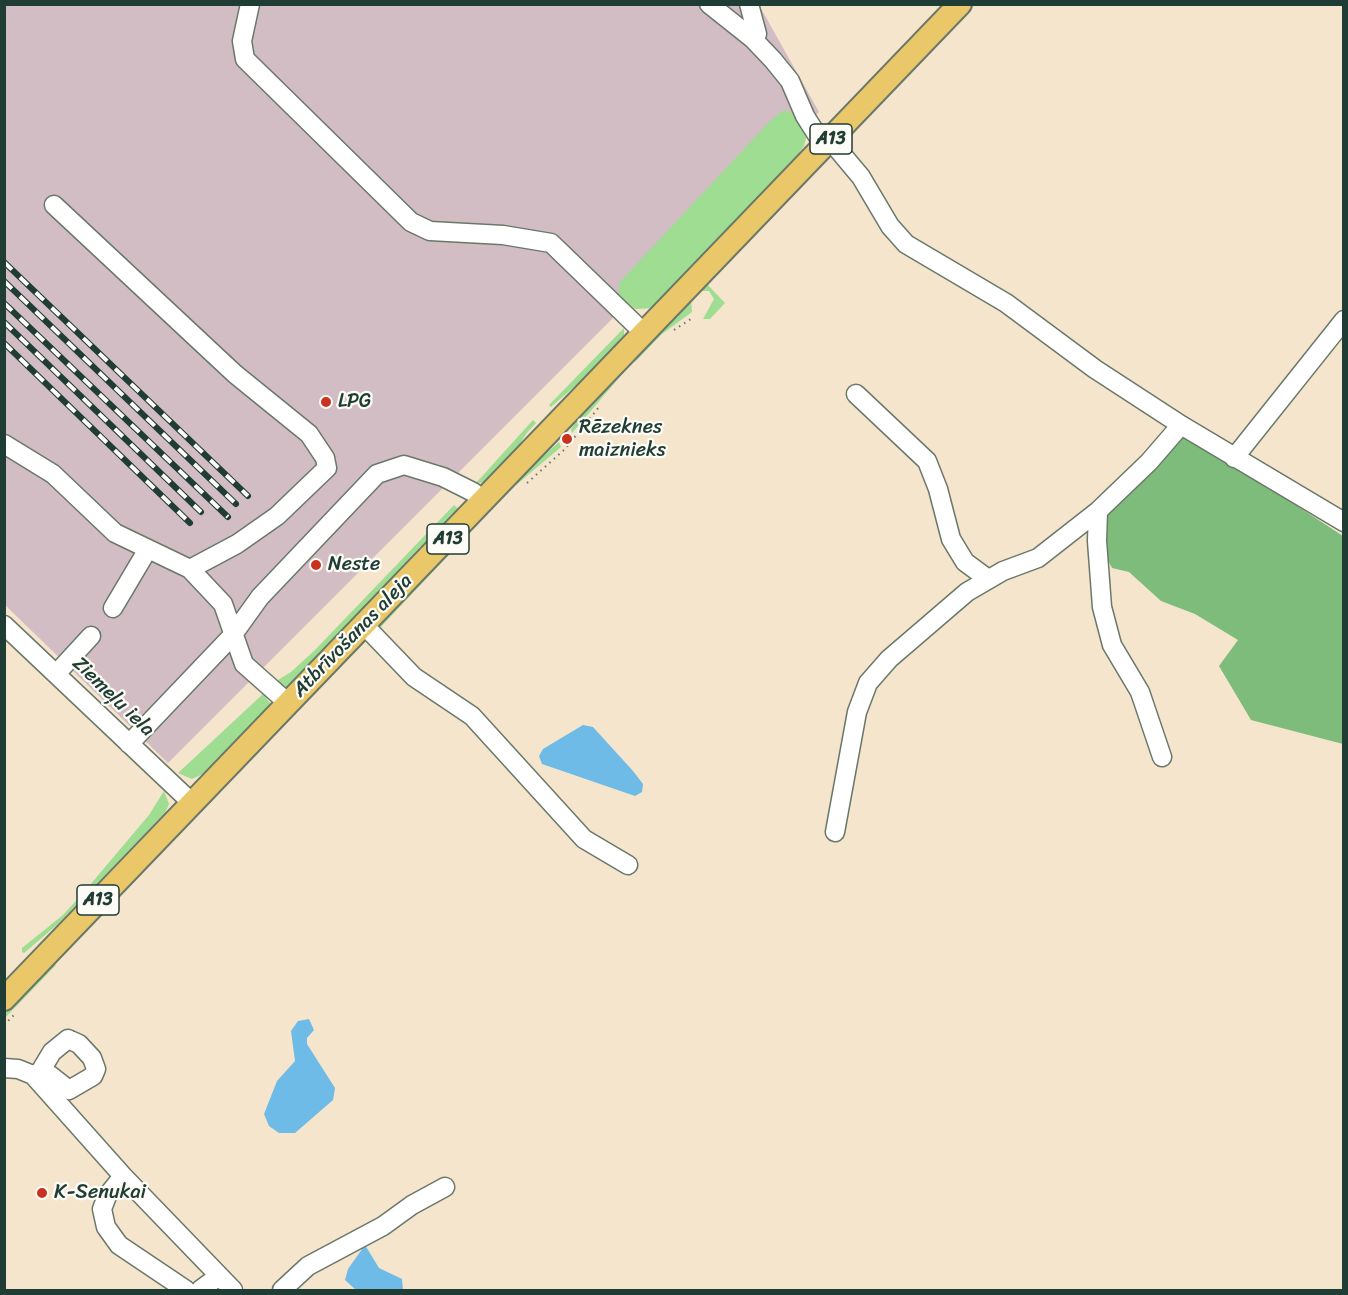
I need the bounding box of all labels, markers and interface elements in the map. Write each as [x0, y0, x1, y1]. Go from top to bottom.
road number: A13 [810, 124, 852, 154]
place label: LPG [338, 390, 371, 414]
marker: LPG [319, 395, 333, 409]
place label: Rēzeknes maiznieks [579, 416, 666, 463]
marker: Rēzeknes maiznieks [560, 432, 574, 446]
road number: A13 [427, 524, 469, 554]
place label: Neste [328, 553, 380, 577]
marker: Neste [309, 558, 323, 572]
street label: Atbrīvošanas aleja [288, 569, 418, 703]
street label: Ziemeļu iela [67, 652, 159, 742]
road number: A13 [77, 885, 119, 915]
place label: K-Senukai [54, 1181, 146, 1205]
marker: K-Senukai [35, 1186, 49, 1200]

